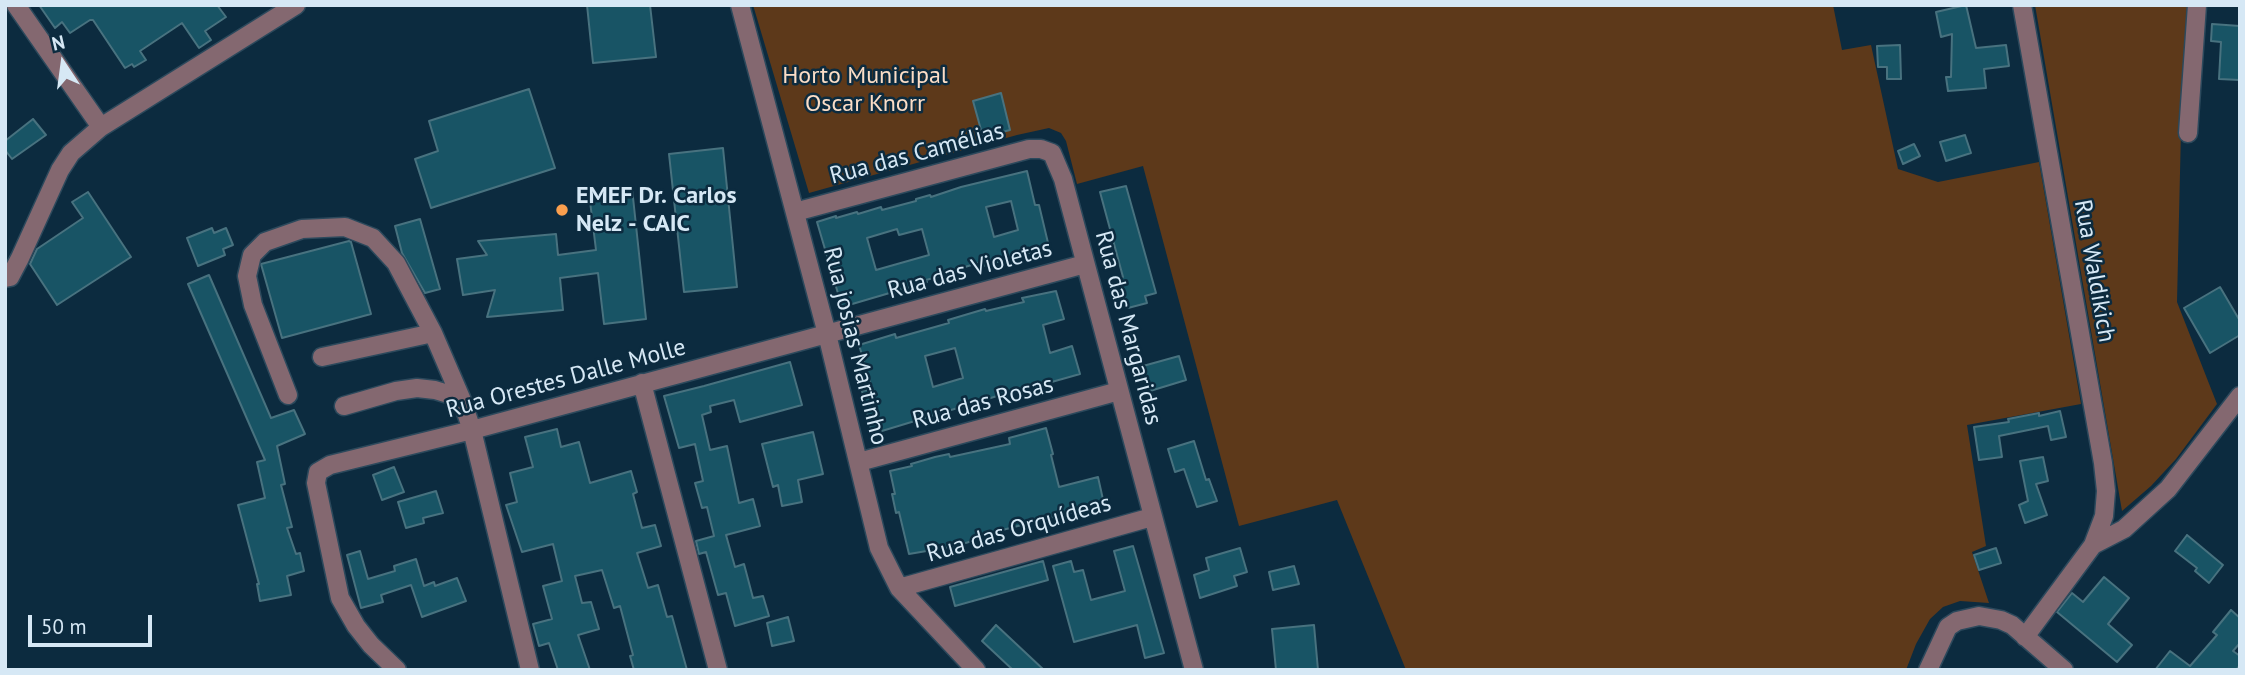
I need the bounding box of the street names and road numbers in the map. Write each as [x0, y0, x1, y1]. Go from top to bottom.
street label: Rua das Camélias [827, 117, 1007, 191]
street label: Rua Waldikich [2067, 197, 2121, 345]
street label: Rua das Margaridas [1088, 228, 1168, 428]
street label: Rua das Violetas [885, 234, 1055, 306]
street label: Rua josias Martinho [816, 244, 894, 448]
street label: Rua Orestes Dalle Molle [443, 333, 689, 425]
street label: Rua das Rosas [909, 370, 1057, 436]
street label: Rua das Orquídeas [923, 489, 1115, 569]

